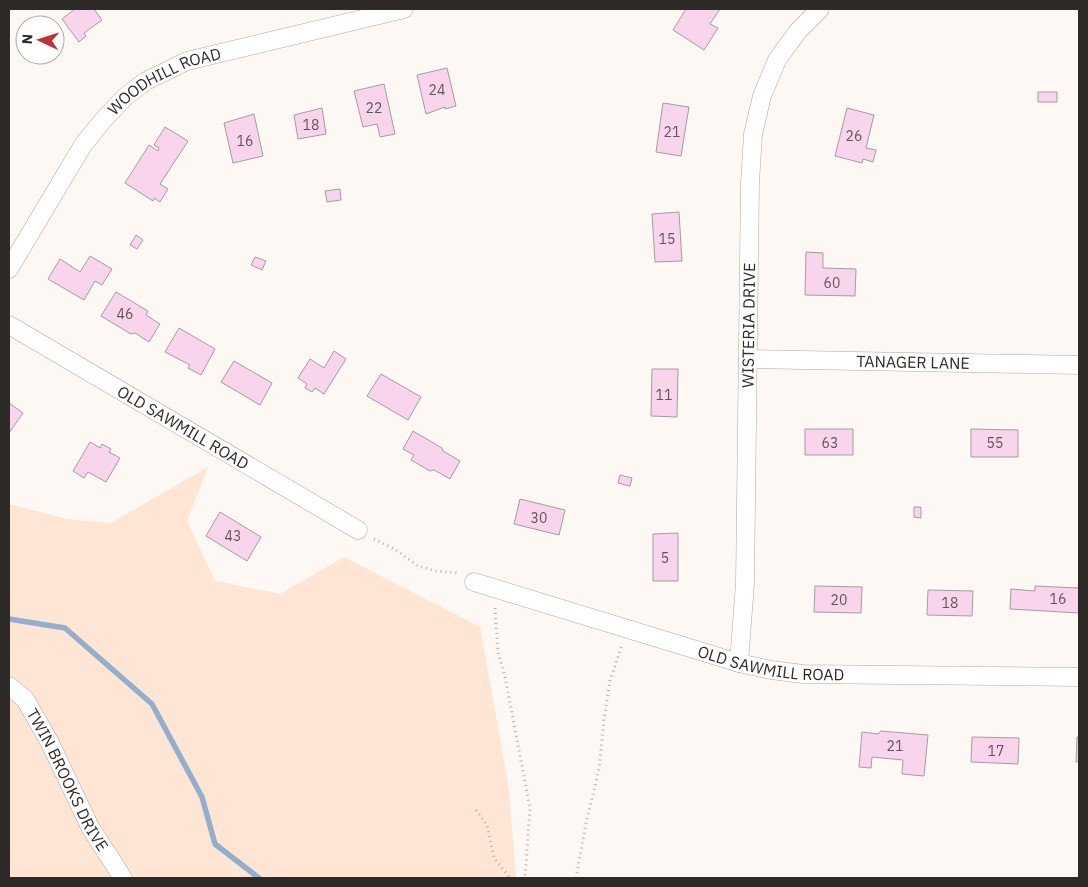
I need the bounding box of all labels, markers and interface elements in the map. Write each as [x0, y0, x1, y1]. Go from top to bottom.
north arrow [15, 15, 65, 65]
text: N [18, 33, 36, 45]
street label: WOODHILL ROAD [103, 43, 223, 119]
house number: 24 [429, 81, 445, 99]
house number: 22 [366, 99, 382, 117]
house number: 18 [303, 116, 319, 134]
house number: 21 [664, 123, 680, 141]
house number: 26 [846, 127, 862, 145]
house number: 16 [237, 132, 253, 150]
house number: 15 [659, 230, 675, 248]
street label: WISTERIA DRIVE [737, 262, 759, 388]
house number: 60 [824, 274, 840, 292]
house number: 46 [117, 305, 133, 323]
street label: TANAGER LANE [856, 351, 970, 373]
street label: OLD SAWMILL ROAD [114, 381, 253, 474]
house number: 11 [656, 386, 672, 404]
house number: 63 [822, 434, 838, 452]
house number: 55 [987, 434, 1003, 452]
house number: 30 [531, 509, 547, 527]
house number: 43 [225, 527, 241, 545]
house number: 5 [661, 549, 669, 567]
house number: 16 [1050, 590, 1066, 608]
house number: 20 [831, 591, 847, 609]
house number: 18 [942, 594, 958, 612]
street label: OLD SAWMILL ROAD [695, 641, 845, 684]
street label: TWIN BROOKS DRIVE [22, 705, 113, 855]
house number: 21 [887, 737, 903, 755]
house number: 17 [988, 742, 1004, 760]

